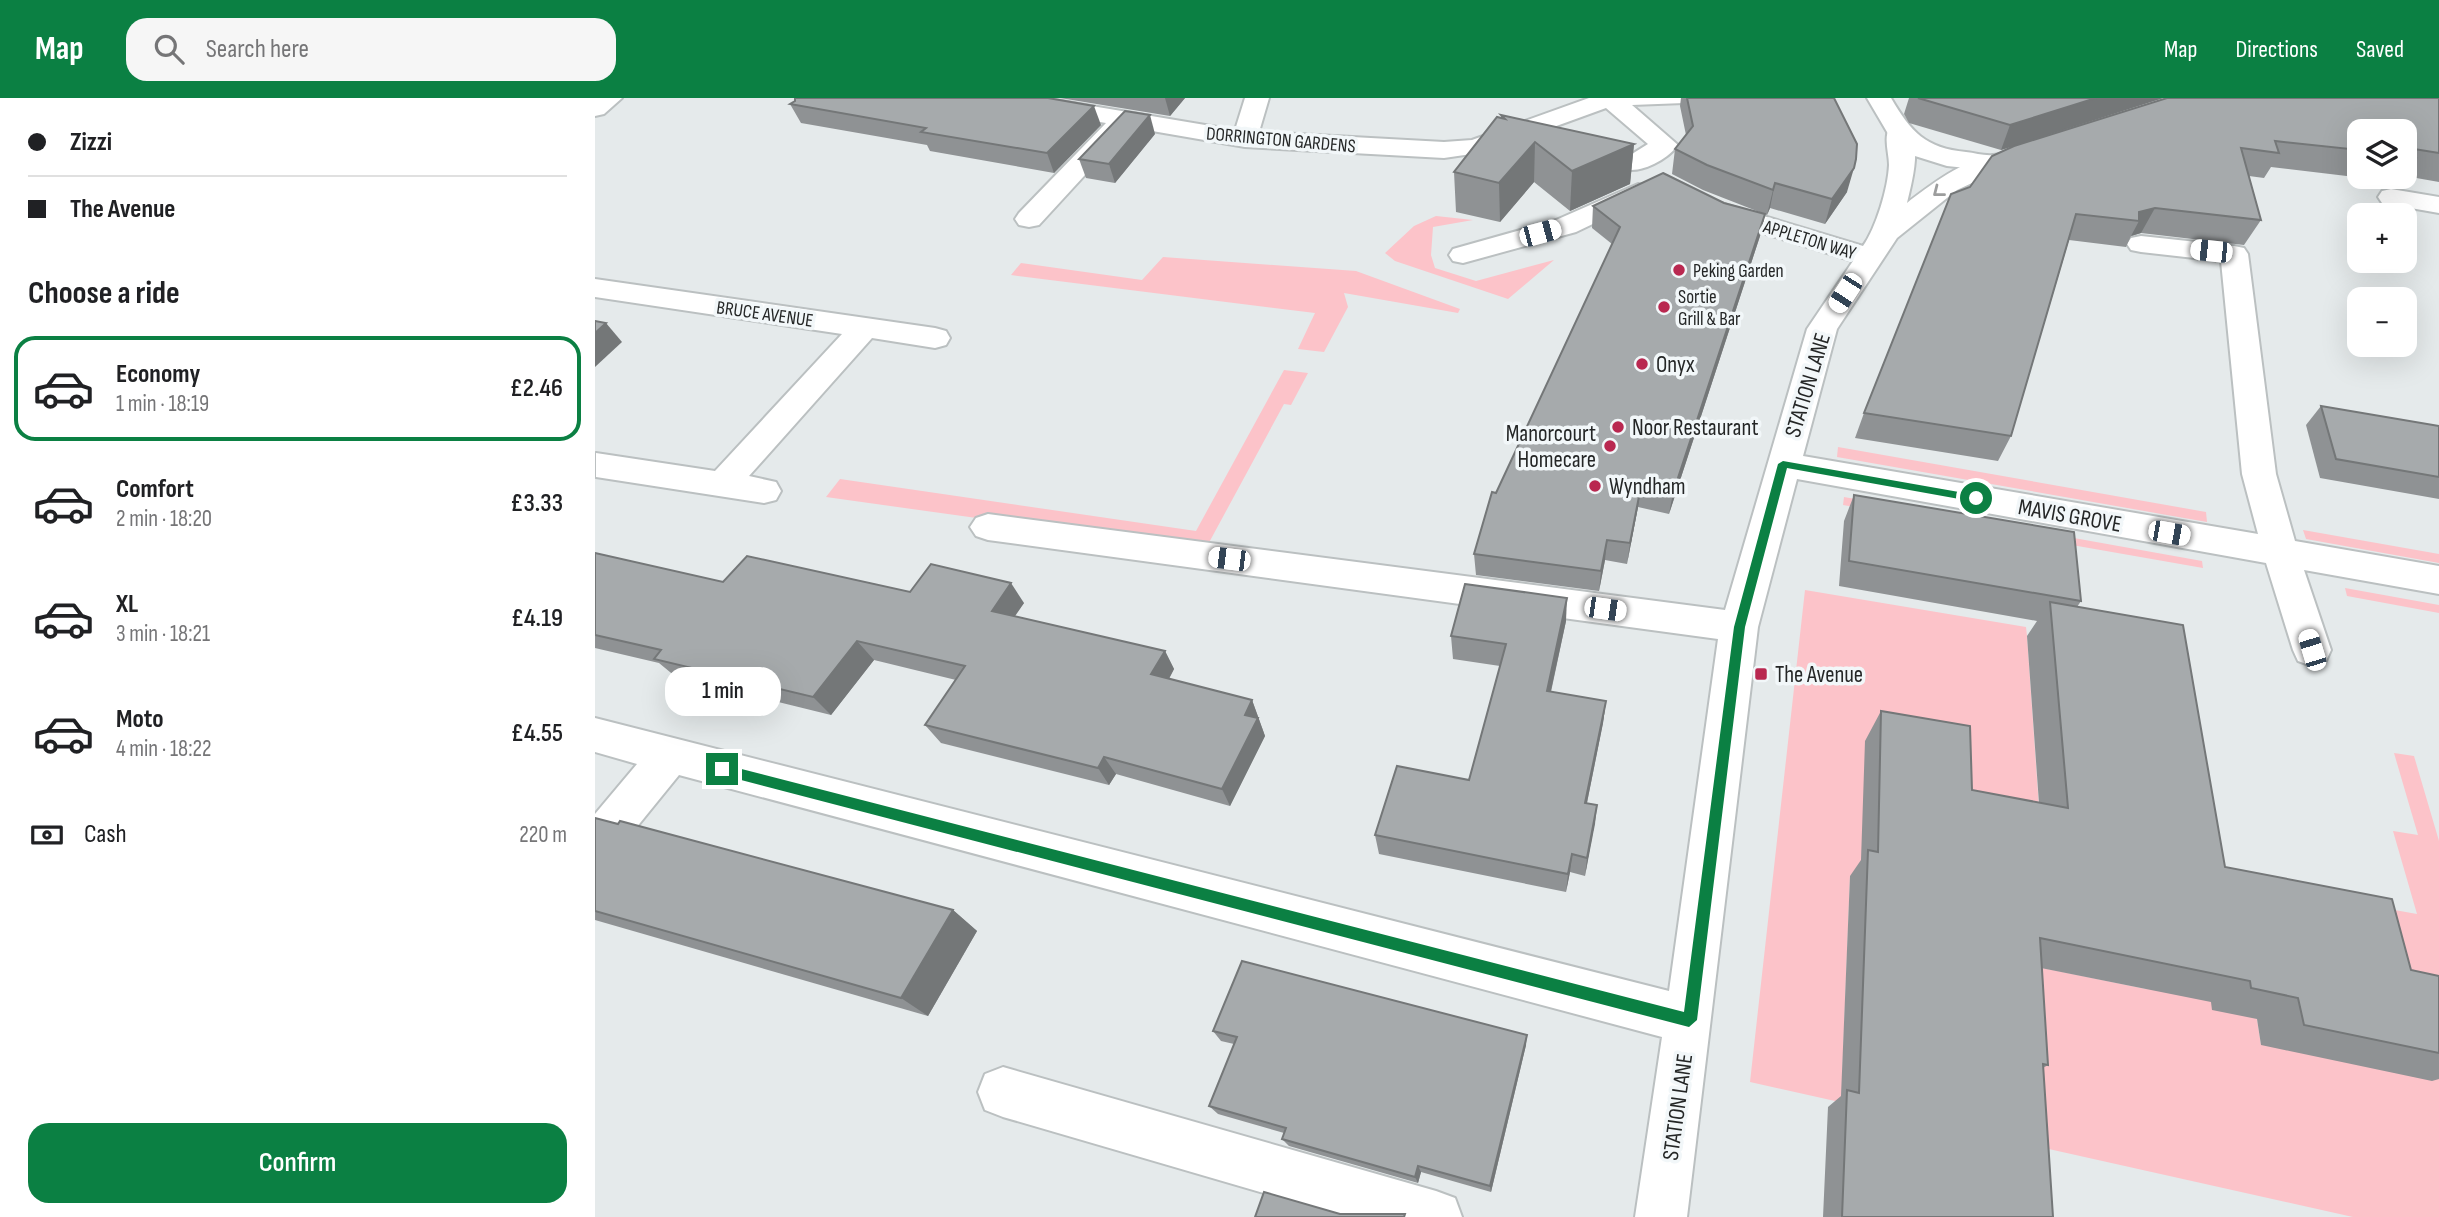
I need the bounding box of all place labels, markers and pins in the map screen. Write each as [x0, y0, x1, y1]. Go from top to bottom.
place label: Peking Garden [1693, 260, 1784, 283]
marker: Peking Garden [1671, 262, 1687, 278]
place label: Sortie Grill & Bar [1678, 286, 1741, 331]
marker: Sortie Grill & Bar [1656, 299, 1672, 315]
place label: Onyx [1656, 351, 1695, 379]
marker: Onyx [1634, 356, 1650, 372]
place label: Noor Restaurant [1632, 414, 1758, 442]
marker: Noor Restaurant [1610, 419, 1626, 435]
place label: Manorcourt Homecare [1506, 420, 1596, 474]
marker: Manorcourt Homecare [1602, 438, 1618, 454]
place label: Wyndham [1609, 473, 1686, 501]
marker: Wyndham [1587, 478, 1603, 494]
place label: The Avenue [1775, 661, 1863, 689]
marker: The Avenue [1753, 666, 1769, 682]

